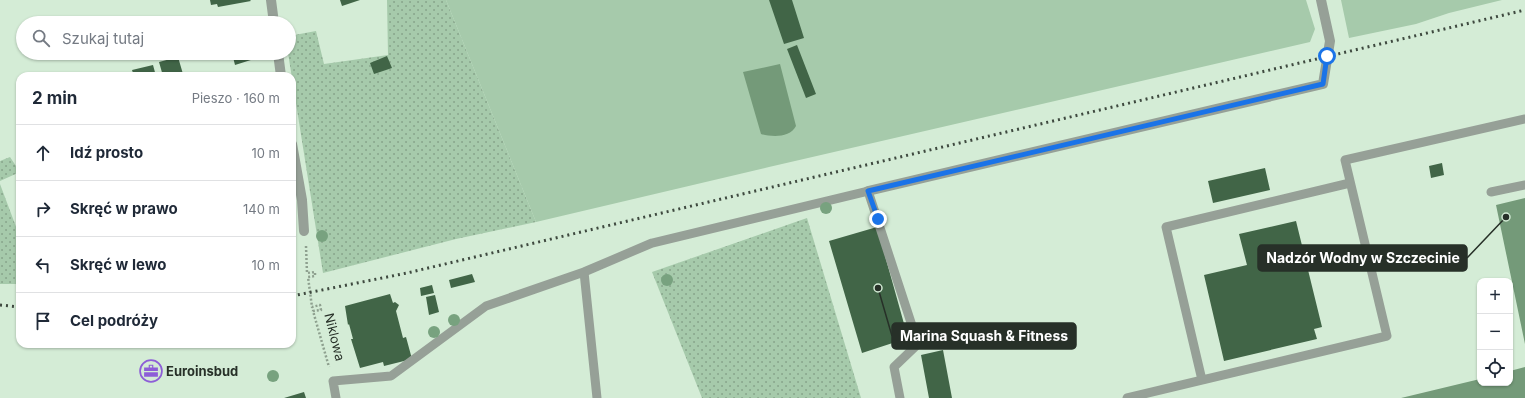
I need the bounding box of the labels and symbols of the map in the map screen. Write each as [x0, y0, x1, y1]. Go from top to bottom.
route start [1318, 47, 1336, 65]
route end [869, 210, 887, 228]
callout: Nadzór Wodny w Szczecinie [1258, 245, 1467, 271]
text: Nadzór Wodny w Szczecinie [1266, 249, 1460, 266]
street label: Niklowa [321, 311, 349, 363]
callout: Marina Squash & Fitness [892, 323, 1076, 349]
text: Marina Squash & Fitness [900, 327, 1068, 344]
office icon: Euroinsbud [138, 358, 164, 384]
place label: Euroinsbud [166, 363, 238, 379]

